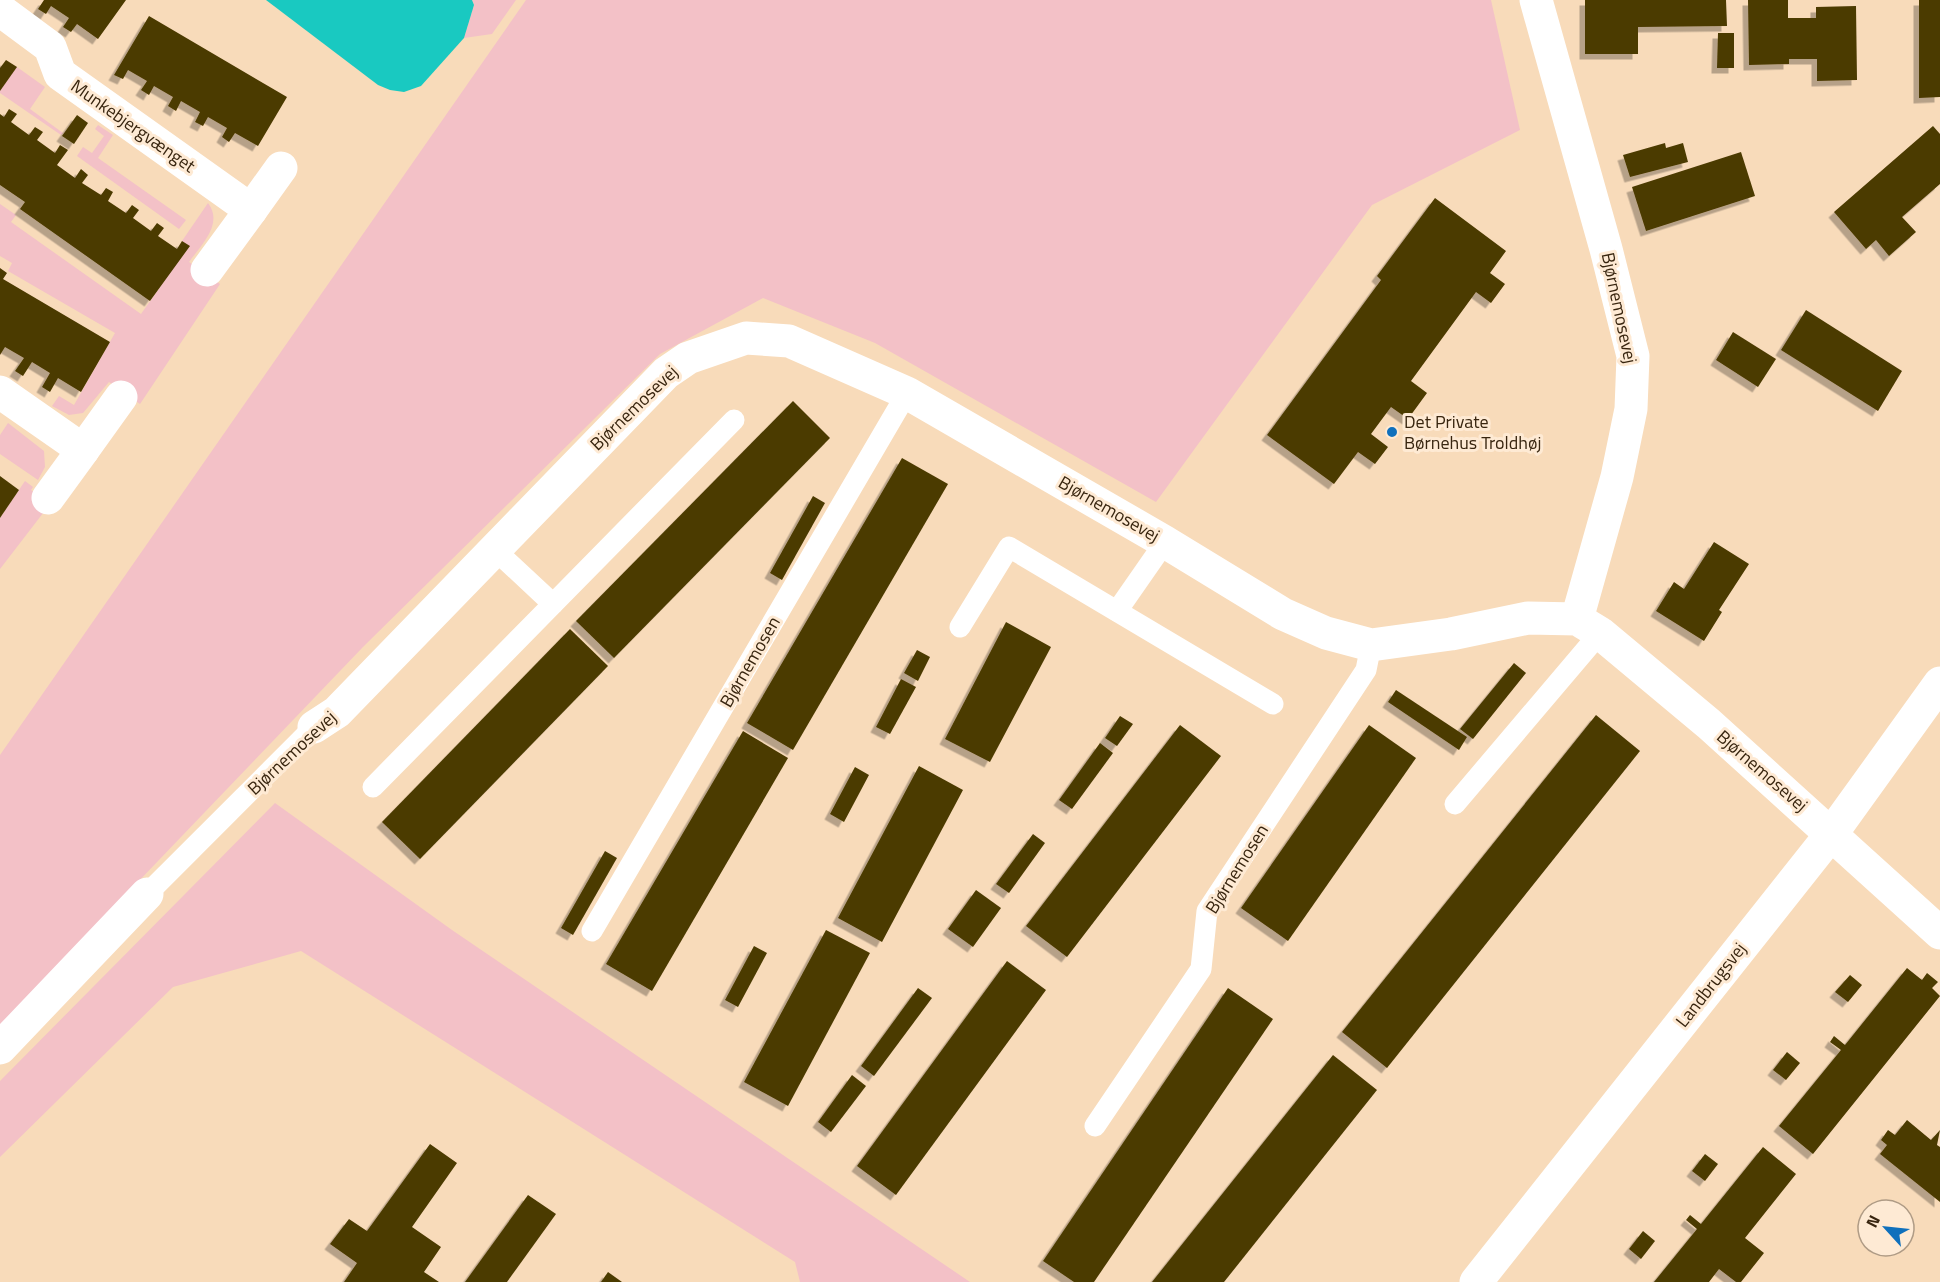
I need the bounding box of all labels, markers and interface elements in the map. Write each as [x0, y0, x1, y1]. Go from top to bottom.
street label: Munkebjergvænget [65, 72, 202, 179]
street label: Bjørnemosevej [1595, 250, 1644, 366]
street label: Bjørnemosevej [584, 359, 684, 457]
place label: Det Private Børnehus Troldhøj [1404, 408, 1541, 456]
marker: Det Private Børnehus Troldhøj [1385, 425, 1399, 439]
street label: Bjørnemosevej [1054, 469, 1165, 548]
street label: Bjørnemosen [713, 611, 787, 712]
street label: Bjørnemosevej [241, 704, 342, 801]
street label: Bjørnemosevej [1711, 723, 1814, 818]
street label: Bjørnemosen [1198, 819, 1275, 919]
street label: Landbrugsvej [1669, 937, 1752, 1033]
north arrow [1856, 1198, 1916, 1258]
text: N [1859, 1211, 1886, 1232]

